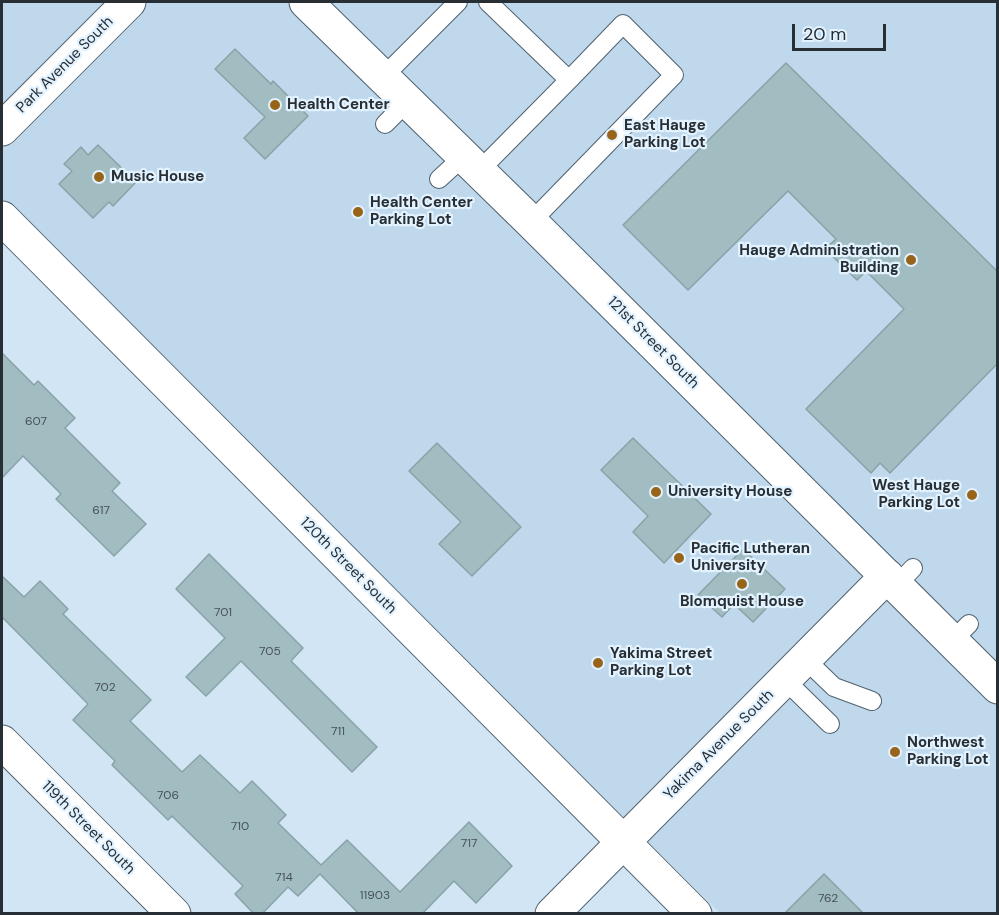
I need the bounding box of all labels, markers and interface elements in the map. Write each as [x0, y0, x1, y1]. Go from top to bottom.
scale bar [795, 12, 890, 50]
street label: Park Avenue South [13, 13, 117, 117]
text: 20 m [803, 22, 846, 46]
place label: Health Center [287, 96, 390, 114]
marker: Health Center [268, 98, 282, 112]
place label: East Hauge Parking Lot [624, 117, 706, 152]
marker: East Hauge Parking Lot [605, 128, 619, 142]
place label: Music House [111, 168, 204, 186]
marker: Music House [92, 170, 106, 184]
place label: Health Center Parking Lot [370, 194, 473, 229]
marker: Health Center Parking Lot [351, 205, 365, 219]
place label: Hauge Administration Building [739, 242, 899, 277]
marker: Hauge Administration Building [904, 253, 918, 267]
street label: 121st Street South [603, 293, 703, 393]
house number: 607 [25, 415, 47, 429]
place label: West Hauge Parking Lot [872, 477, 960, 512]
place label: University House [668, 483, 792, 501]
marker: University House [649, 485, 663, 499]
marker: West Hauge Parking Lot [965, 488, 979, 502]
house number: 617 [92, 504, 110, 518]
street label: 120th Street South [296, 514, 400, 618]
place label: Pacific Lutheran University [691, 540, 810, 575]
marker: Pacific Lutheran University [672, 551, 686, 565]
marker: Blomquist House [735, 577, 749, 591]
place label: Blomquist House [680, 593, 804, 611]
house number: 701 [214, 606, 232, 620]
house number: 705 [259, 645, 281, 659]
place label: Yakima Street Parking Lot [610, 645, 712, 680]
marker: Yakima Street Parking Lot [591, 656, 605, 670]
house number: 702 [94, 681, 116, 695]
street label: Yakima Avenue South [660, 686, 778, 804]
house number: 711 [331, 725, 345, 739]
place label: Northwest Parking Lot [907, 734, 989, 769]
marker: Northwest Parking Lot [888, 745, 902, 759]
street label: 119th Street South [38, 778, 138, 878]
house number: 706 [157, 789, 179, 803]
house number: 710 [231, 820, 249, 834]
house number: 717 [461, 837, 477, 851]
house number: 714 [275, 871, 293, 885]
house number: 11903 [360, 889, 390, 903]
house number: 762 [818, 892, 838, 906]

